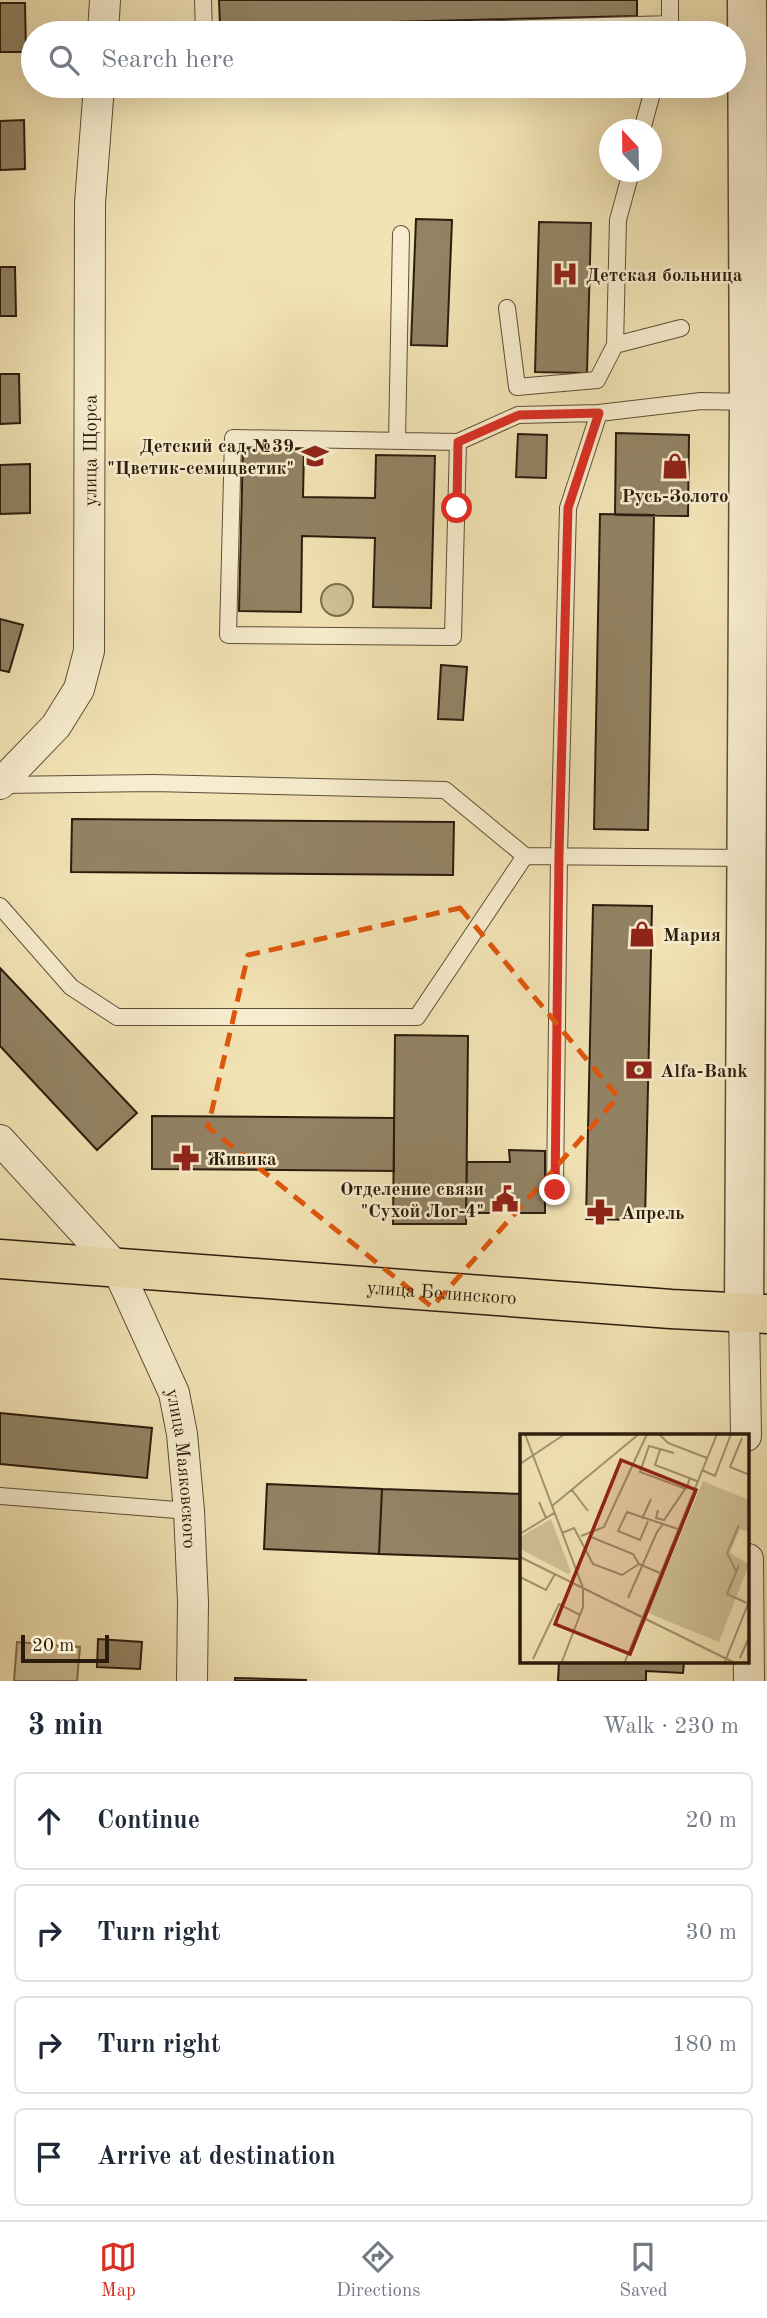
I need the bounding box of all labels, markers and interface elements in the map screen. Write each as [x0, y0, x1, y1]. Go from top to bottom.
search box [21, 21, 746, 98]
icon: search [45, 41, 83, 79]
text: Search here [101, 47, 234, 73]
north arrow [599, 119, 662, 182]
hospital icon: Детская больница [550, 259, 580, 289]
place label: Детская больница [586, 267, 743, 286]
street label: улица Щорса [82, 394, 102, 507]
place label: Детский сад №39 "Цветик-семицветик" [107, 438, 294, 479]
school or university icon: Детский сад №39 "Цветик-семицветик" [300, 441, 330, 471]
shop icon: Русь-Золото [660, 451, 690, 481]
place label: Русь-Золото [621, 488, 729, 507]
route start [441, 492, 472, 523]
shop icon: Мария [627, 919, 657, 949]
place label: Мария [663, 927, 721, 946]
bank icon: Alfa-Bank [624, 1055, 654, 1085]
place label: Alfa-Bank [660, 1063, 748, 1082]
pharmacy icon: Живика [171, 1143, 201, 1173]
place label: Живика [207, 1151, 277, 1170]
route end [539, 1174, 570, 1205]
place label: Отделение связи "Сухой Лог-4" [340, 1181, 484, 1222]
public building icon: Отделение связи "Сухой Лог-4" [490, 1184, 520, 1214]
pharmacy icon: Апрель [585, 1197, 615, 1227]
place label: Апрель [621, 1205, 685, 1224]
street label: улица Белинского [366, 1279, 517, 1309]
street label: улица Маяковского [161, 1387, 198, 1549]
inset map [520, 1434, 750, 1664]
scale bar [21, 1632, 108, 1664]
text: 20 m [32, 1637, 74, 1656]
text: 3 min [28, 1711, 103, 1741]
text: Walk · 230 m [603, 1715, 739, 1738]
icon: ahead [30, 1802, 68, 1840]
text: Continue [97, 1808, 200, 1834]
text: 20 m [686, 1809, 737, 1832]
icon: right [30, 1914, 68, 1952]
text: Turn right [97, 1920, 220, 1946]
text: 30 m [686, 1921, 737, 1944]
icon: right [30, 2026, 68, 2064]
text: Turn right [97, 2032, 220, 2058]
text: 180 m [672, 2033, 737, 2056]
icon: arrive [30, 2138, 68, 2176]
text: Arrive at destination [97, 2144, 336, 2170]
tab: Map [99, 2238, 137, 2303]
tab: Directions [336, 2238, 421, 2303]
tab: Saved [619, 2238, 668, 2303]

